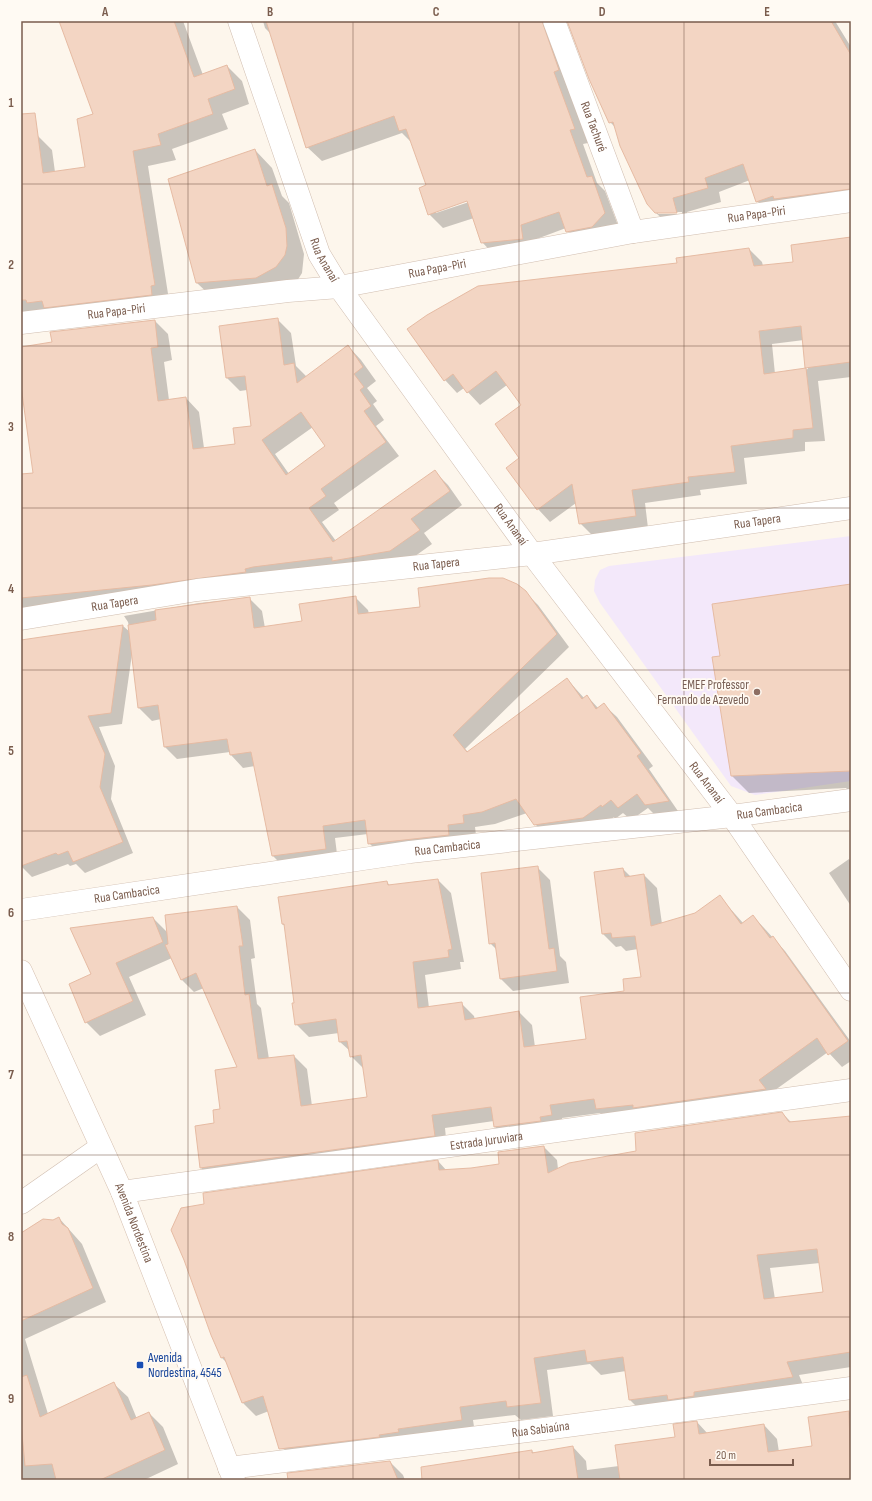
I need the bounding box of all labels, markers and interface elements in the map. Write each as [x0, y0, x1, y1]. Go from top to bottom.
text: A [101, 4, 109, 20]
text: B [267, 4, 273, 20]
text: C [433, 4, 440, 20]
text: D [599, 4, 606, 20]
text: E [764, 4, 770, 20]
text: 1 [8, 95, 14, 111]
street label: Rua Tachuré [577, 99, 610, 154]
street label: Rua Papa-Piri [727, 202, 787, 226]
street label: Rua Ananaí [306, 236, 343, 286]
street label: Rua Papa-Piri [407, 255, 467, 282]
text: 2 [8, 257, 14, 273]
street label: Rua Papa-Piri [86, 300, 146, 323]
text: 3 [8, 419, 14, 435]
street label: Rua Ananaí [490, 500, 532, 549]
street label: Rua Tapera [733, 510, 782, 533]
street label: Rua Tapera [412, 554, 461, 575]
text: 4 [8, 581, 14, 597]
street label: Rua Tapera [90, 592, 139, 615]
place label: EMEF Professor Fernando de Azevedo [657, 677, 749, 708]
marker: EMEF Professor Fernando de Azevedo [752, 687, 762, 697]
text: 5 [8, 743, 14, 759]
street label: Rua Ananaí [686, 759, 728, 807]
street label: Rua Cambacica [736, 799, 803, 823]
street label: Rua Cambacica [414, 836, 481, 859]
street label: Rua Cambacica [93, 881, 161, 907]
text: 6 [8, 905, 14, 921]
text: 7 [8, 1067, 14, 1083]
street label: Estrada Juruviara [449, 1128, 524, 1154]
street label: Avenida Nordestina [111, 1180, 157, 1265]
text: 8 [8, 1229, 14, 1245]
place label: Avenida Nordestina, 4545 [147, 1350, 222, 1381]
marker: Avenida Nordestina, 4545 [135, 1360, 145, 1370]
text: 9 [8, 1391, 14, 1407]
street label: Rua Sabiaúna [511, 1418, 570, 1441]
scale bar [710, 1441, 793, 1467]
text: 20 m [716, 1448, 736, 1463]

